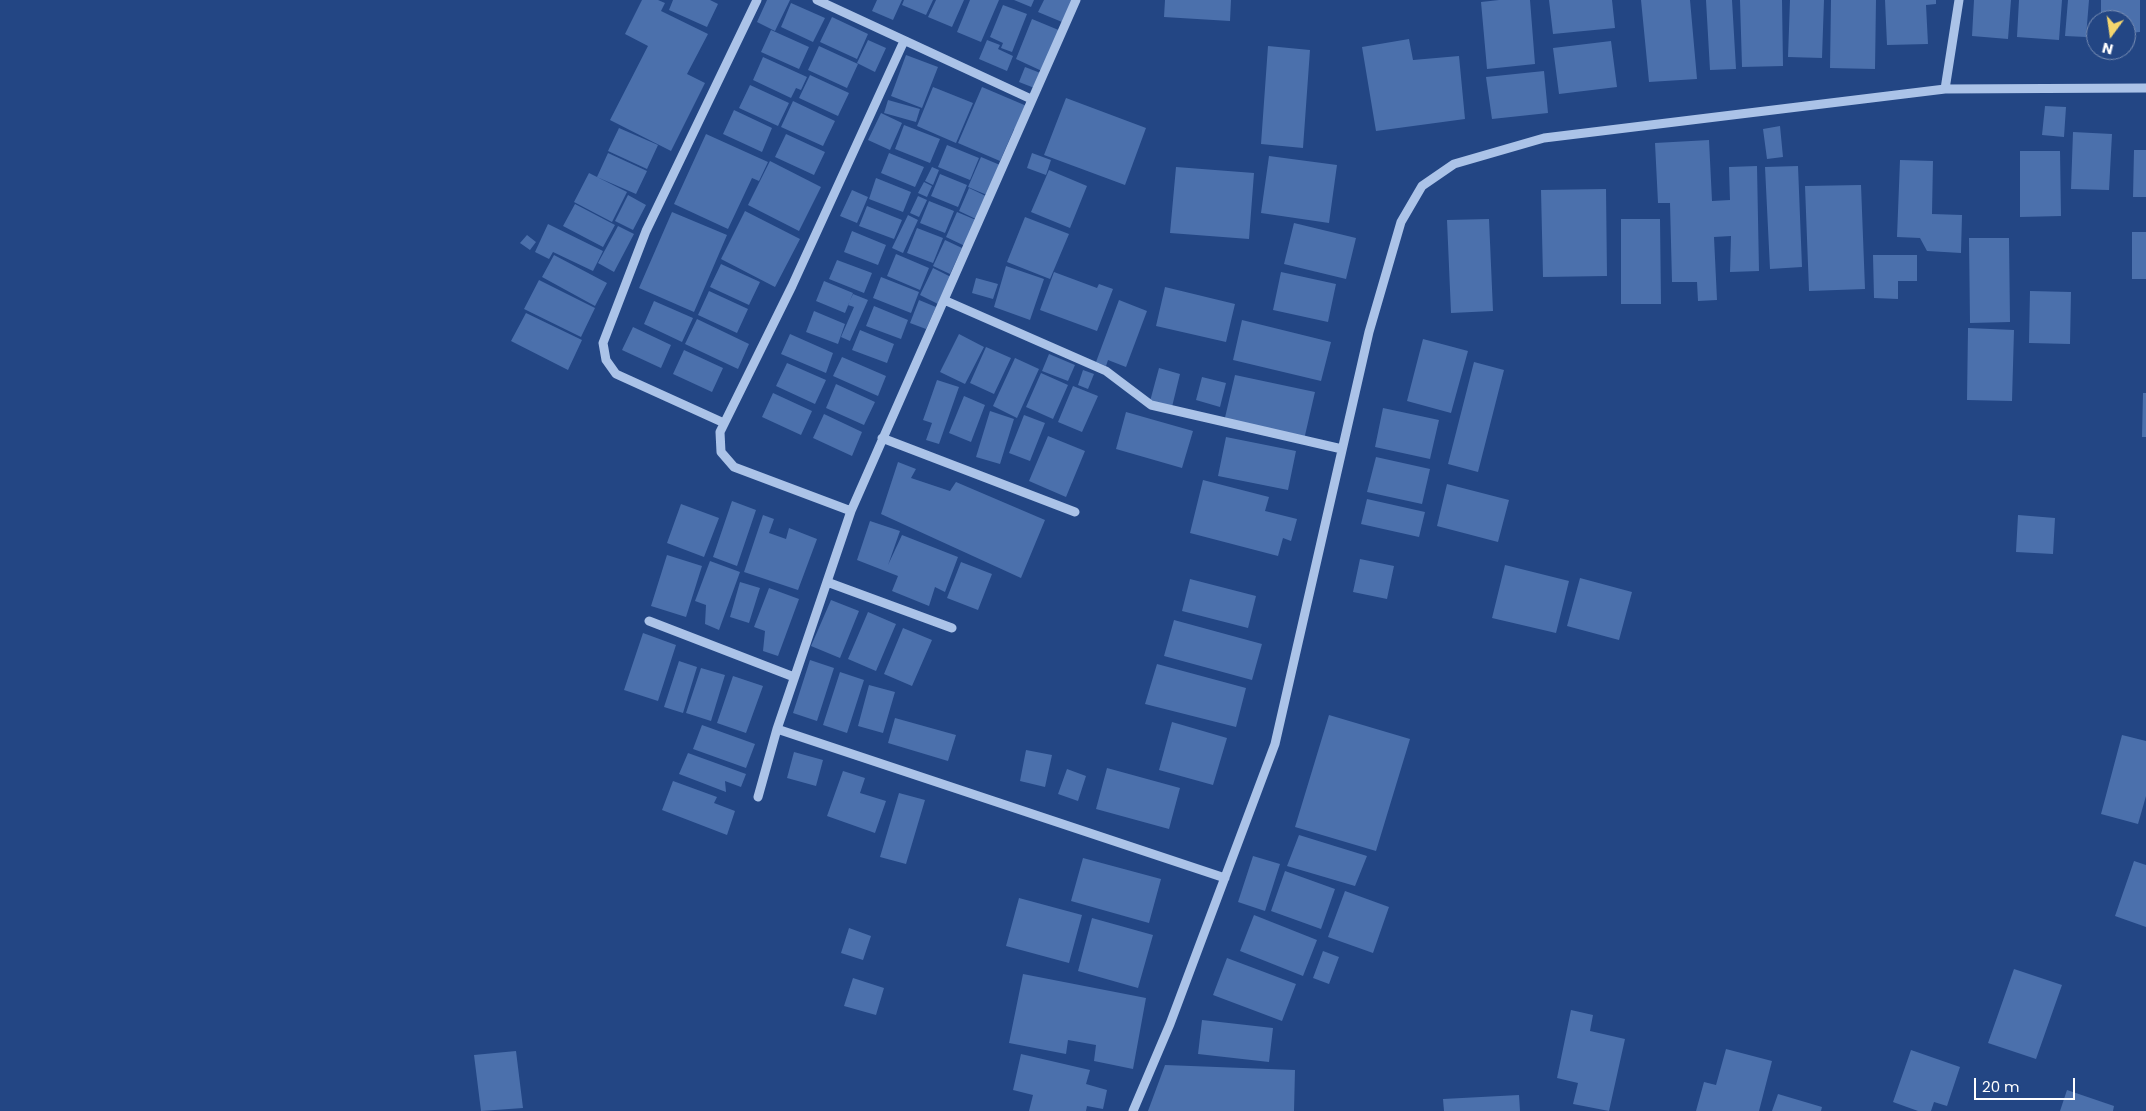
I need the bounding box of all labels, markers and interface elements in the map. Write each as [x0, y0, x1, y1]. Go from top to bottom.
north arrow [2086, 10, 2136, 60]
text: N [2100, 38, 2115, 60]
scale bar [1976, 1068, 2077, 1100]
text: 20 m [1982, 1076, 2020, 1097]

